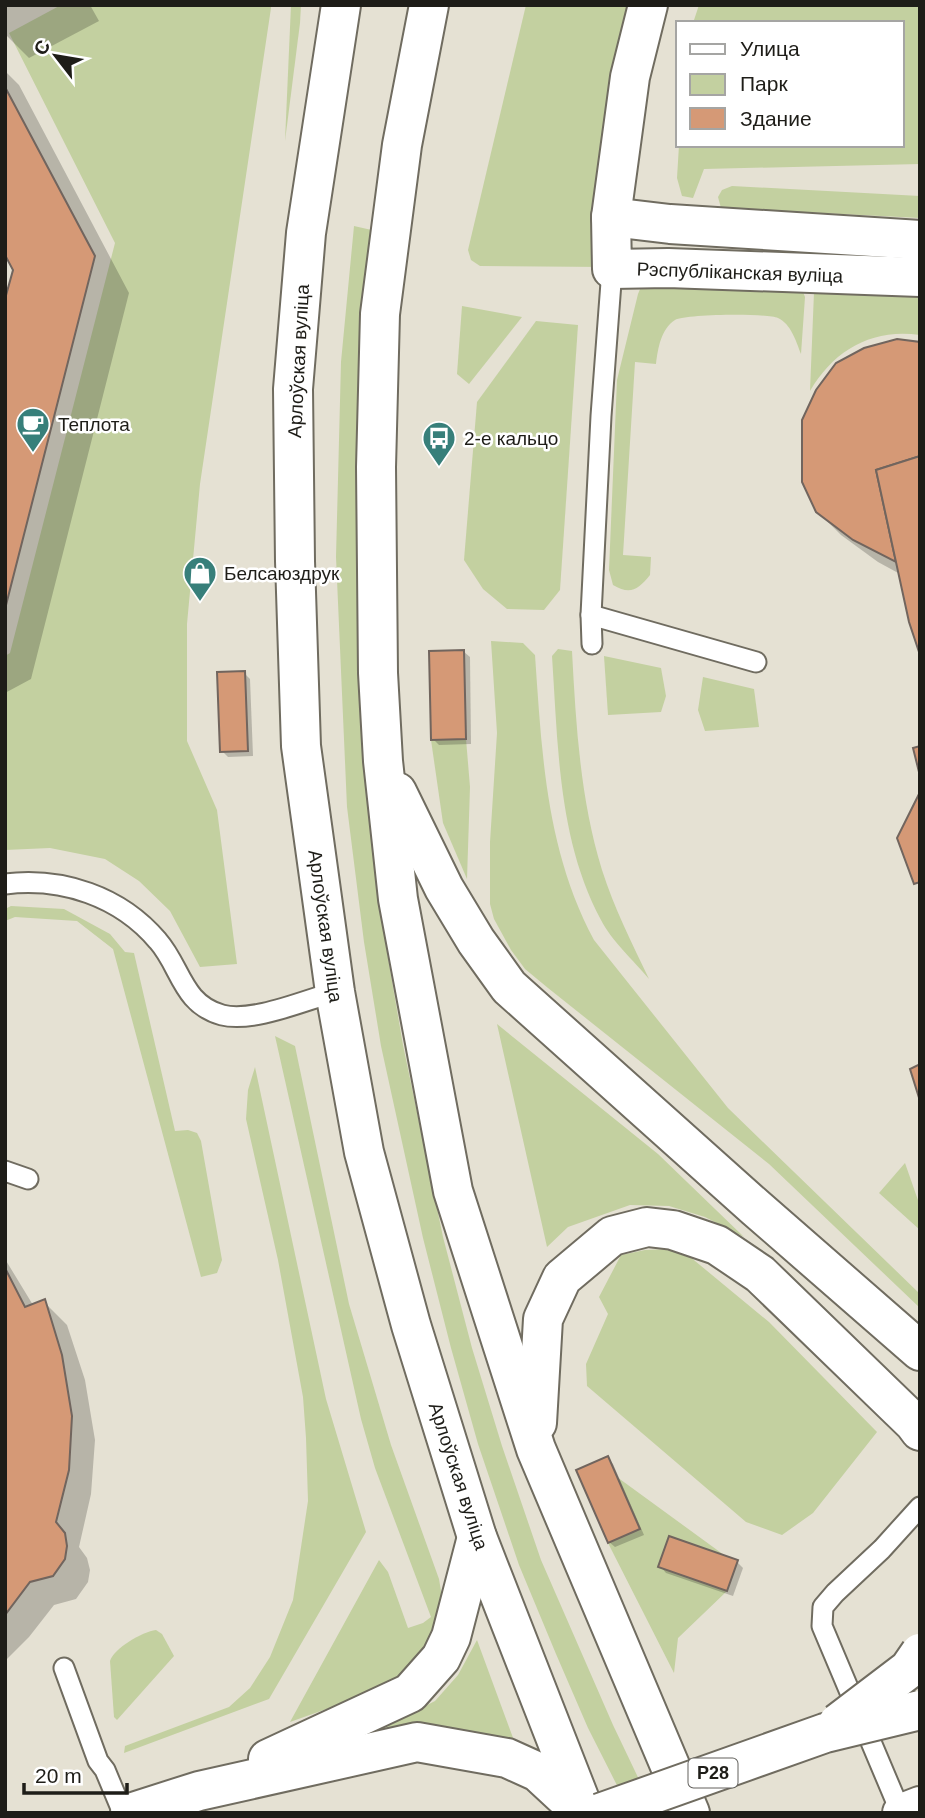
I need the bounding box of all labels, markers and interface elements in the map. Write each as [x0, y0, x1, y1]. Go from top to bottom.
north arrow [21, 21, 91, 91]
legend [676, 21, 904, 147]
text: С [29, 36, 55, 59]
text: Улица [740, 37, 800, 60]
text: Парк [740, 72, 788, 95]
text: Здание [740, 107, 812, 130]
street label: Рэспубліканская вуліца [636, 258, 844, 287]
street label: Арлоўская вуліца [284, 283, 313, 438]
cafe icon: Теплота [14, 405, 52, 454]
place label: Теплота [58, 414, 130, 435]
bus stop icon: 2-е кальцо [420, 419, 458, 468]
place label: 2-е кальцо [464, 428, 558, 449]
shop icon: Белсаюздрук [181, 554, 219, 603]
place label: Белсаюздрук [224, 563, 340, 584]
street label: Арлоўская вуліца [304, 848, 347, 1004]
street label: Арлоўская вуліца [425, 1400, 492, 1553]
scale bar [24, 1752, 128, 1796]
road number: Р28 [688, 1758, 738, 1788]
text: 20 m [35, 1764, 82, 1787]

